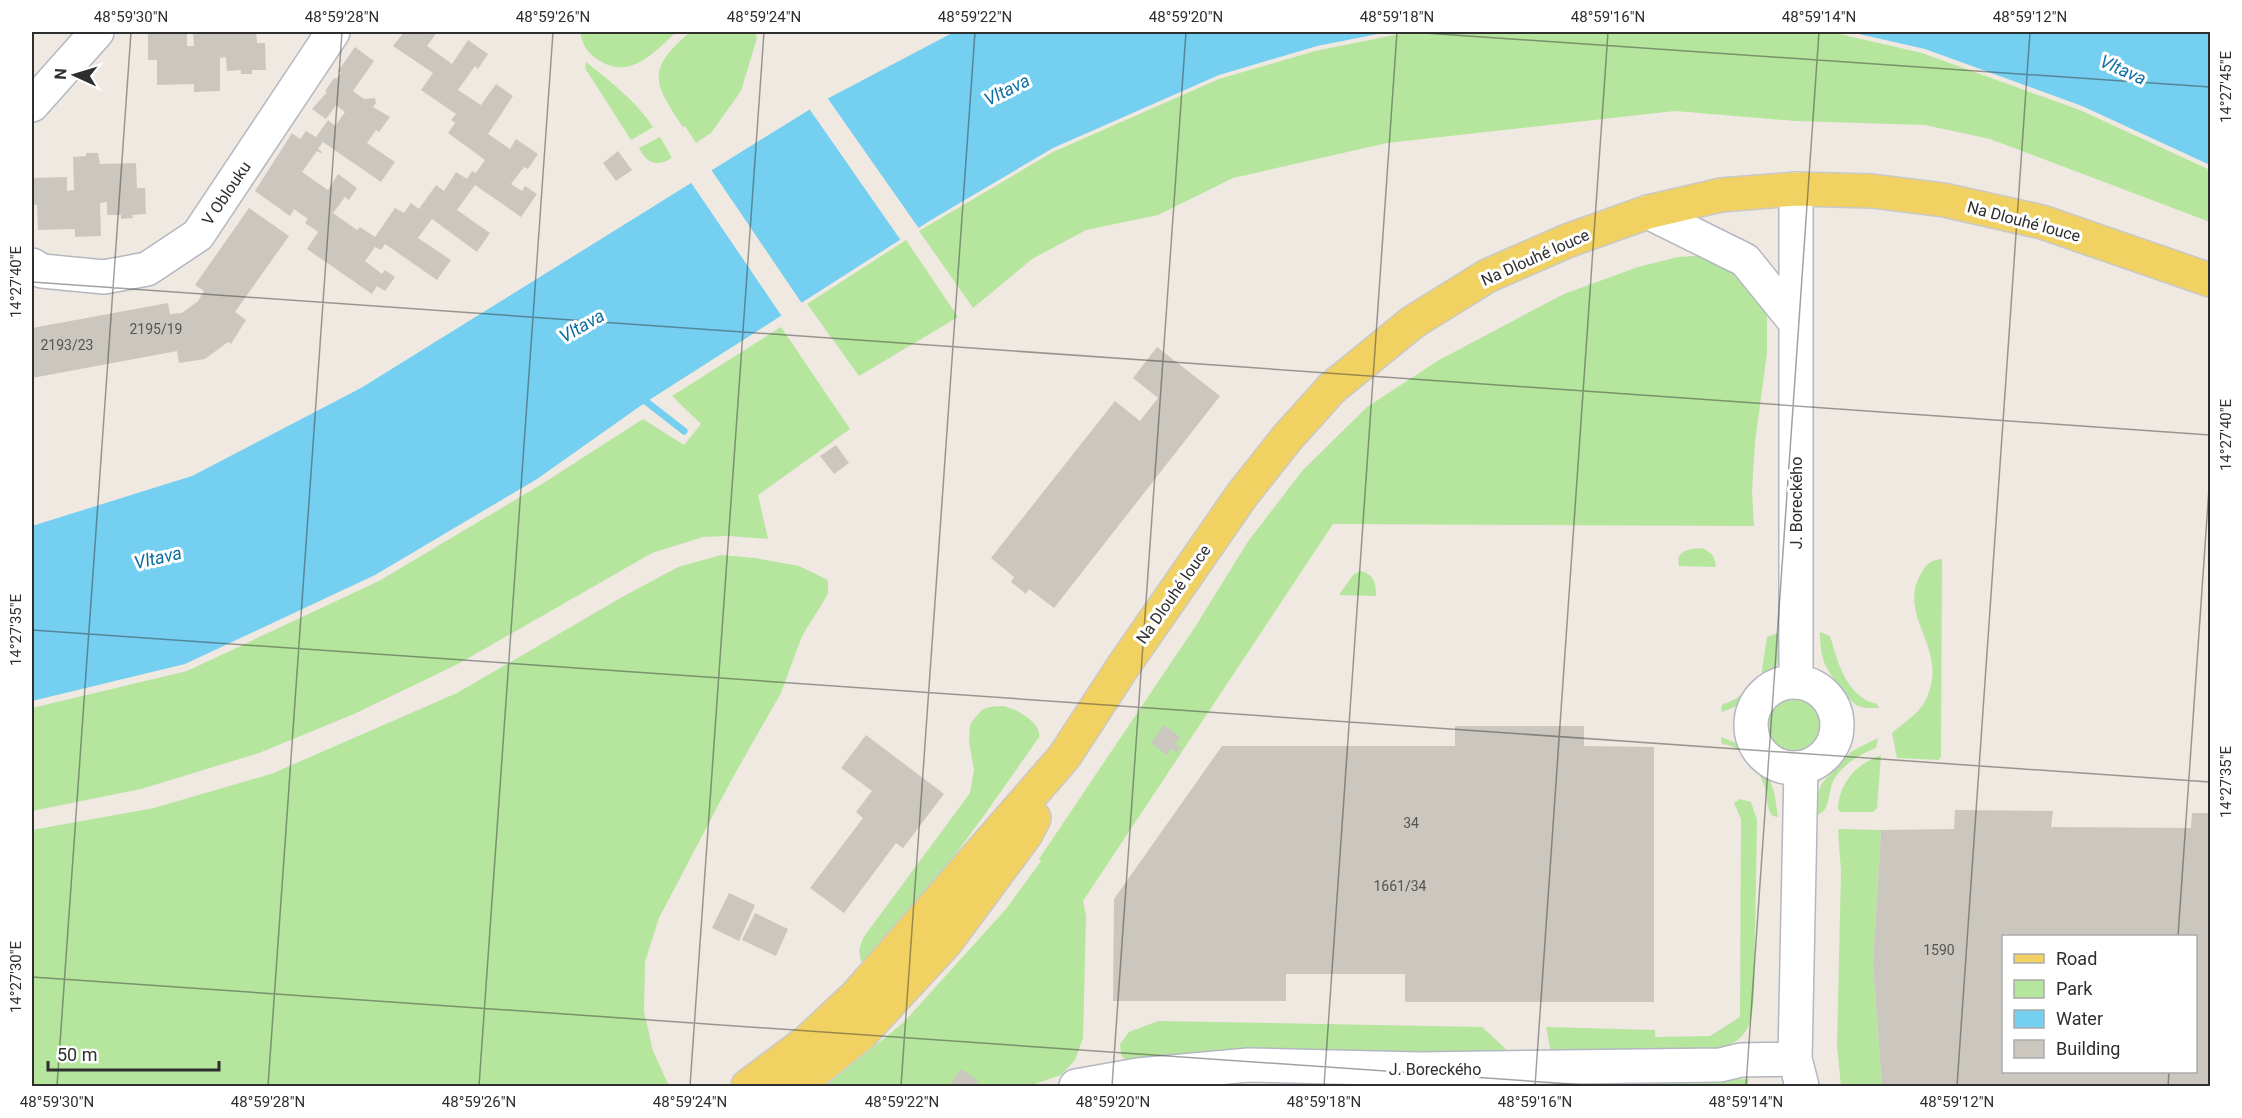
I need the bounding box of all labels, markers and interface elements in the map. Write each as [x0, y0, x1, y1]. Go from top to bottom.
text: 48°59'30"N [94, 8, 168, 26]
text: 48°59'28"N [305, 8, 379, 26]
text: 48°59'26"N [516, 8, 590, 26]
text: 48°59'24"N [727, 8, 801, 26]
text: 48°59'22"N [938, 8, 1012, 26]
text: 48°59'20"N [1149, 8, 1223, 26]
text: 48°59'18"N [1360, 8, 1434, 26]
text: 48°59'16"N [1571, 8, 1645, 26]
text: 48°59'14"N [1782, 8, 1856, 26]
text: 48°59'12"N [1993, 8, 2067, 26]
north arrow [45, 45, 105, 105]
water label: Vltava [2097, 50, 2150, 89]
text: 14°27'45"E [2217, 50, 2235, 123]
text: N [51, 68, 70, 80]
water label: Vltava [980, 69, 1033, 110]
street label: V Oblouku [198, 158, 255, 229]
street label: Na Dlouhé louce [1965, 197, 2083, 246]
street label: Na Dlouhé louce [1478, 225, 1592, 290]
text: 14°27'40"E [7, 245, 25, 318]
water label: Vltava [556, 304, 608, 347]
house number: 2195/19 [130, 321, 183, 337]
house number: 2193/23 [41, 337, 94, 353]
text: 14°27'40"E [2217, 398, 2235, 471]
street label: J. Boreckého [1787, 457, 1806, 549]
street label: Na Dlouhé louce [1132, 541, 1215, 647]
water label: Vltava [132, 542, 184, 573]
text: 14°27'35"E [7, 593, 25, 666]
text: 14°27'35"E [2217, 745, 2235, 818]
house number: 34 [1403, 815, 1419, 831]
house number: 1661/34 [1374, 878, 1427, 894]
legend [2002, 935, 2197, 1073]
text: 14°27'30"E [7, 940, 25, 1013]
house number: 1590 [1923, 942, 1955, 958]
text: Road [2056, 948, 2097, 969]
text: Park [2056, 978, 2093, 999]
text: Water [2056, 1008, 2103, 1029]
scale bar [48, 1034, 219, 1072]
text: Building [2056, 1038, 2120, 1059]
text: 50 m [57, 1044, 97, 1065]
street label: J. Boreckého [1389, 1060, 1481, 1079]
text: 48°59'30"N [20, 1093, 94, 1111]
text: 48°59'28"N [231, 1093, 305, 1111]
text: 48°59'26"N [442, 1093, 516, 1111]
text: 48°59'24"N [653, 1093, 727, 1111]
text: 48°59'22"N [865, 1093, 939, 1111]
text: 48°59'20"N [1076, 1093, 1150, 1111]
text: 48°59'18"N [1287, 1093, 1361, 1111]
text: 48°59'16"N [1498, 1093, 1572, 1111]
text: 48°59'14"N [1709, 1093, 1783, 1111]
text: 48°59'12"N [1920, 1093, 1994, 1111]

